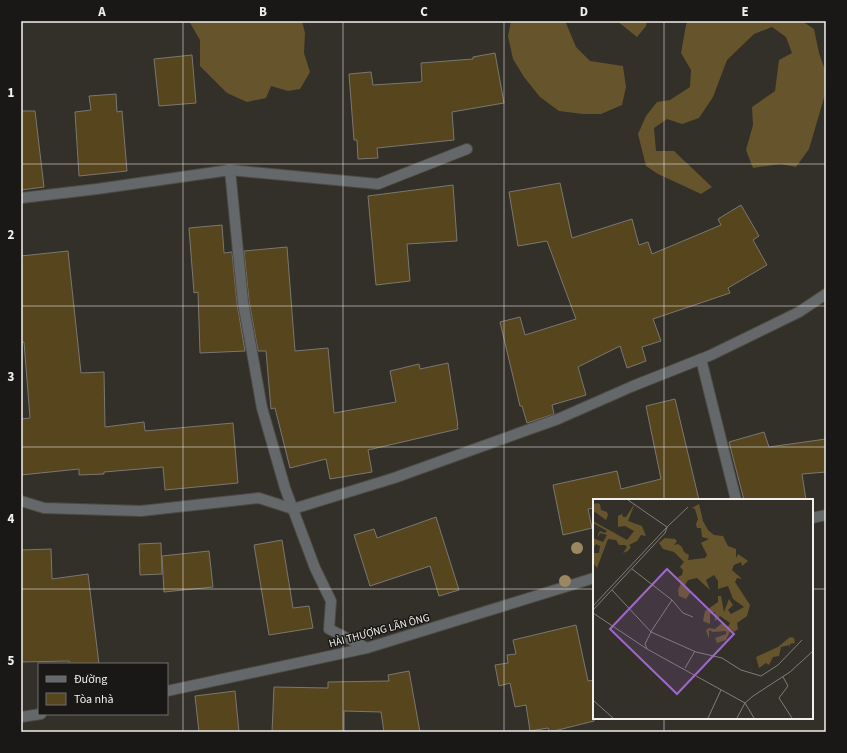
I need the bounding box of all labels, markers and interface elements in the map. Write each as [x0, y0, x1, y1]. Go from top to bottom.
text: A [97, 3, 106, 21]
text: B [259, 3, 267, 21]
text: C [420, 3, 428, 21]
text: D [580, 3, 588, 21]
text: E [741, 3, 749, 21]
text: 1 [8, 84, 15, 102]
text: 2 [8, 226, 15, 244]
text: 3 [8, 368, 15, 386]
inset map [593, 499, 813, 719]
text: 4 [8, 510, 15, 528]
street label: HẢI THƯỢNG LÃN ÔNG [327, 610, 431, 651]
text: 5 [8, 652, 15, 670]
legend [38, 663, 168, 715]
text: Đường [74, 671, 107, 688]
text: Tòa nhà [74, 691, 114, 708]

